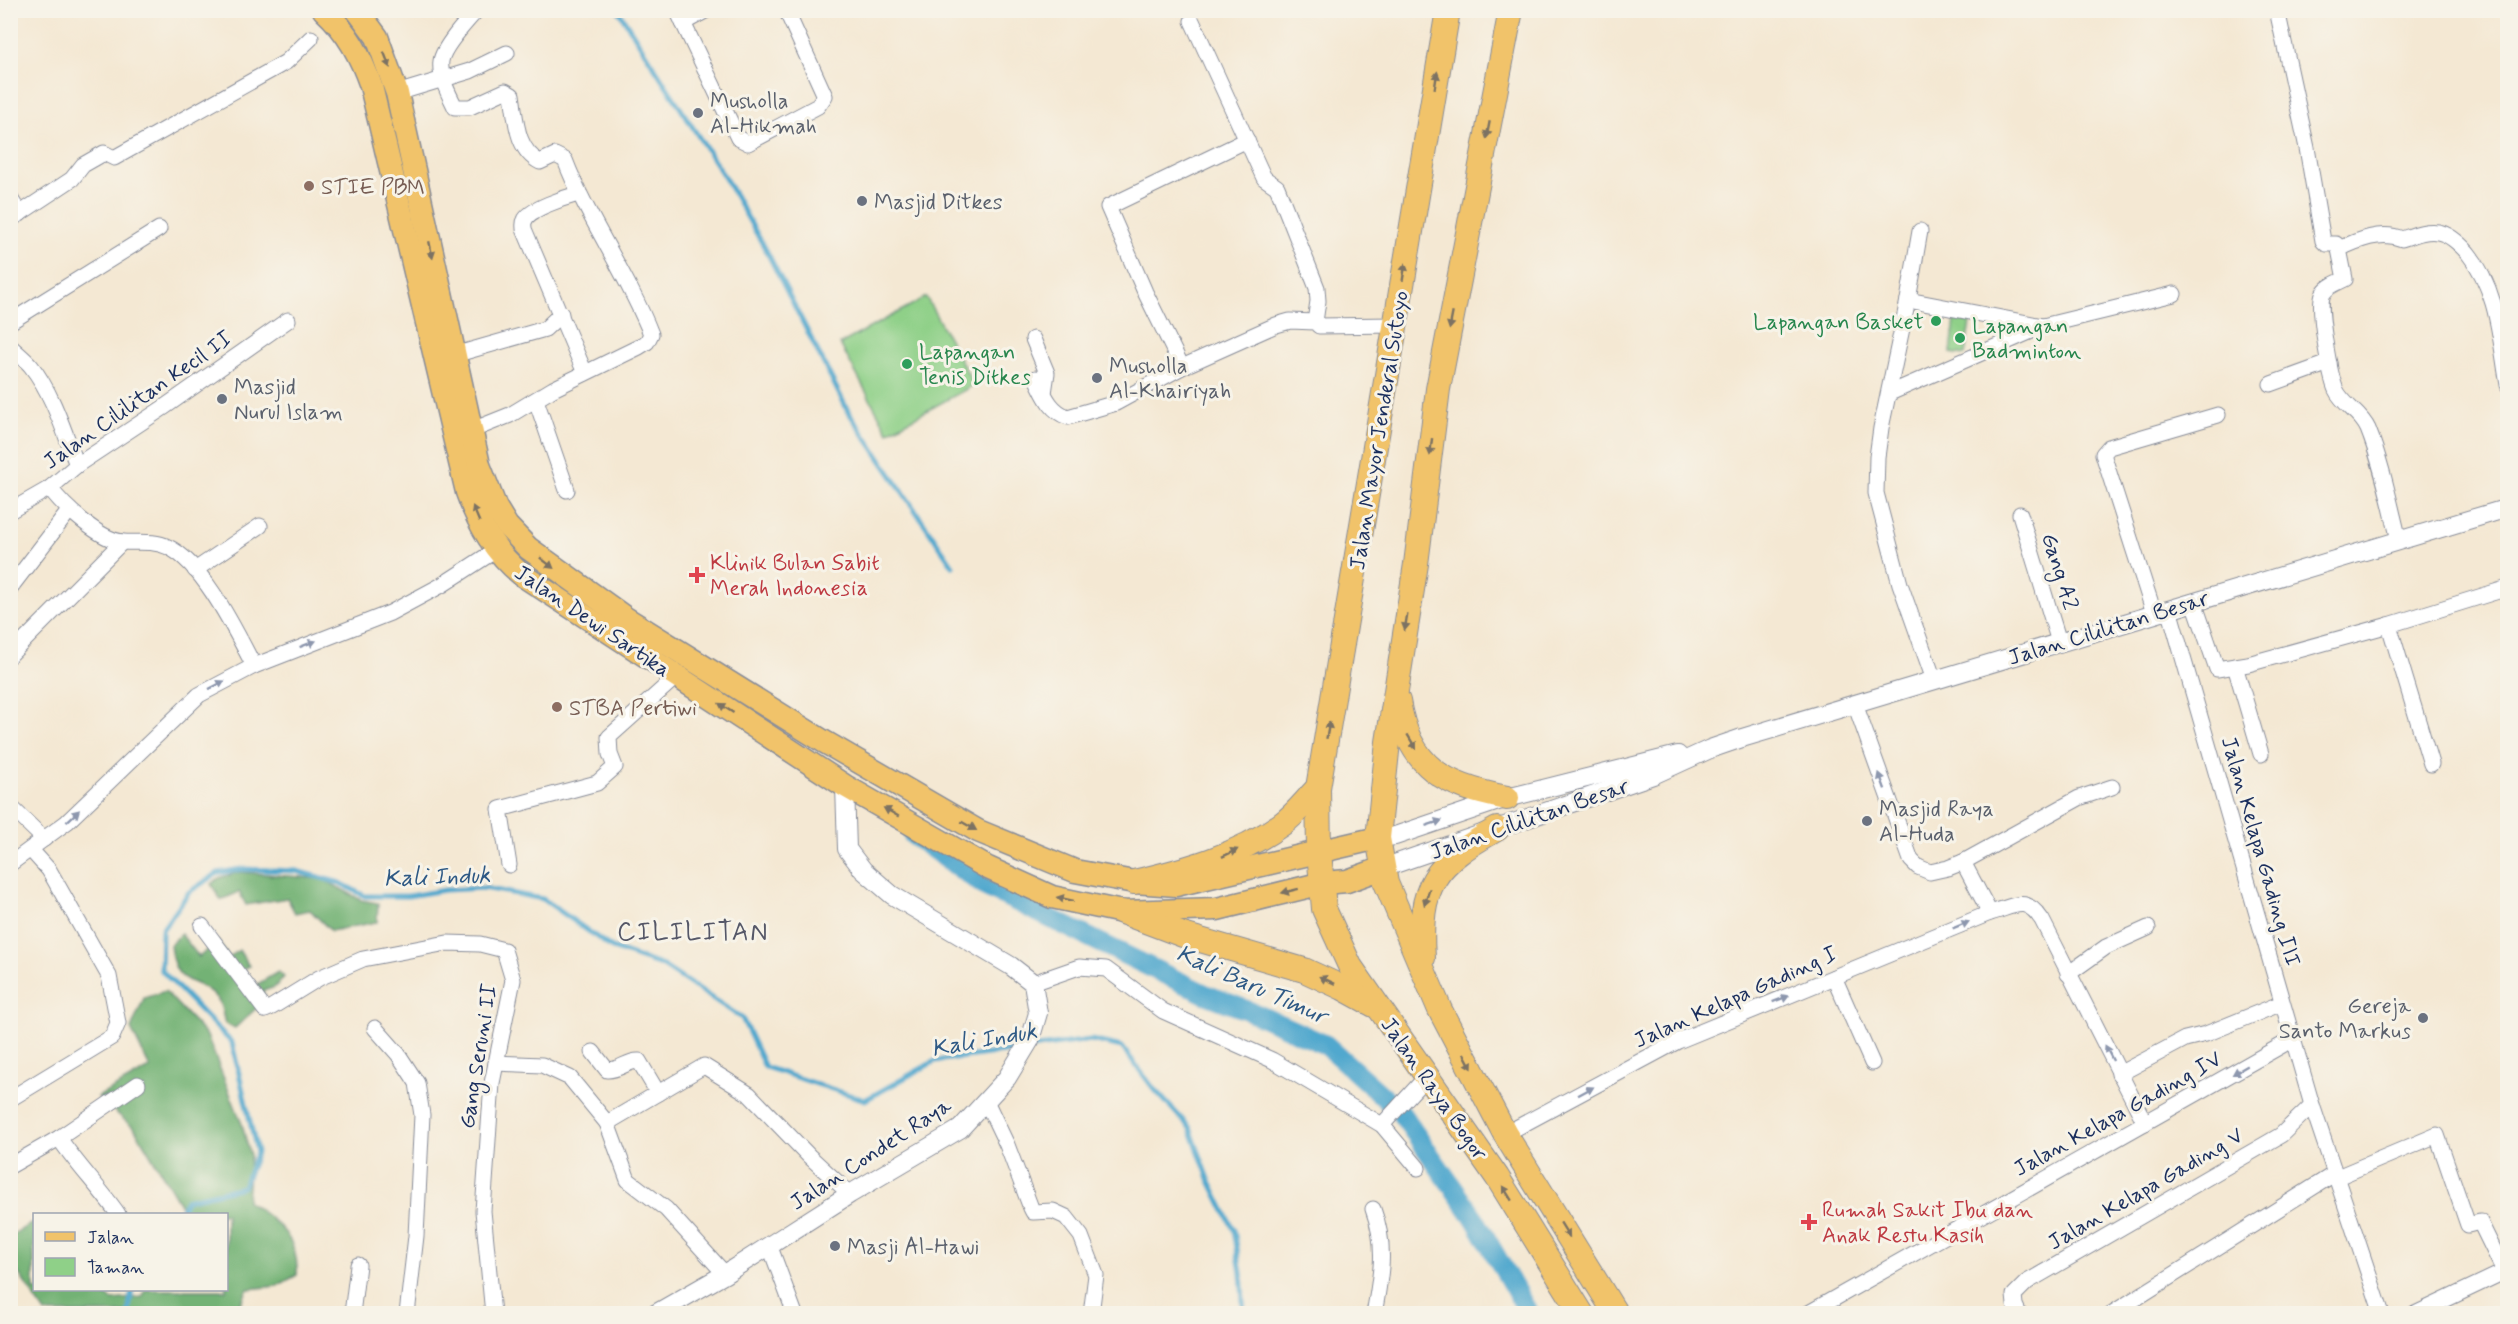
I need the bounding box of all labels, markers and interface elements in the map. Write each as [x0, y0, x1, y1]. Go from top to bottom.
one-way arrow [382, 52, 392, 70]
one-way arrow [1432, 70, 1441, 89]
place label: Musholla Al-Hikmah [710, 88, 817, 141]
marker: Musholla Al-Hikmah [691, 106, 705, 120]
one-way arrow [1483, 121, 1492, 140]
place label: STIE PBM [321, 174, 425, 202]
marker: STIE PBM [302, 179, 316, 193]
place label: Masjid Ditkes [874, 189, 1003, 217]
marker: Masjid Ditkes [855, 194, 869, 208]
one-way arrow [427, 241, 436, 260]
one-way arrow [1400, 262, 1409, 281]
street label: Jalan Mayor Jenderal Sutoyo [1344, 289, 1416, 572]
place label: Lapangan Basket [1753, 309, 1924, 338]
one-way arrow [1446, 312, 1455, 331]
place label: Lapangan Badminton [1972, 313, 2081, 366]
marker: Lapangan Basket [1929, 314, 1943, 328]
street label: Jalan Cililitan Kecil II [38, 325, 238, 476]
marker: Lapangan Badminton [1953, 331, 1967, 345]
place label: Lapangan Tenis Ditkes [919, 339, 1031, 392]
place label: Musholla Al-Khairiyah [1109, 353, 1231, 406]
marker: Lapangan Tenis Ditkes [900, 357, 914, 371]
marker: Musholla Al-Khairiyah [1090, 371, 1104, 385]
place label: Masjid Nurul Islam [234, 374, 343, 427]
marker: Masjid Nurul Islam [215, 392, 229, 406]
one-way arrow [1426, 438, 1435, 457]
one-way arrow [471, 505, 481, 523]
street label: Gang A2 [2031, 530, 2084, 614]
place label: Klinik Bulan Sabit Merah Indonesia [710, 550, 880, 603]
one-way arrow [539, 557, 555, 569]
street label: Jalan Dewi Sartika [509, 559, 675, 684]
marker: Klinik Bulan Sabit Merah Indonesia [688, 566, 706, 584]
street label: Jalan Cililitan Besar [2005, 585, 2213, 673]
one-way arrow [1402, 613, 1411, 632]
one-way arrow [299, 638, 317, 648]
one-way arrow [209, 681, 226, 690]
place label: STBA Pertiwi [569, 695, 697, 723]
marker: STBA Pertiwi [550, 700, 564, 714]
one-way arrow [718, 703, 734, 714]
one-way arrow [1323, 720, 1332, 739]
street label: Jalan Kelapa Gading III [2213, 733, 2306, 970]
one-way arrow [1406, 734, 1417, 750]
street label: Jalan Cililitan Besar [1427, 772, 1633, 867]
one-way arrow [1877, 772, 1887, 790]
place label: Masjid Raya Al-Huda [1879, 796, 1994, 849]
one-way arrow [882, 807, 899, 817]
one-way arrow [66, 809, 81, 823]
marker: Masjid Raya Al-Huda [1860, 814, 1874, 828]
one-way arrow [1425, 818, 1443, 827]
one-way arrow [961, 821, 978, 831]
one-way arrow [1222, 849, 1239, 858]
water label: Kali Induk [383, 860, 491, 895]
one-way arrow [1281, 887, 1299, 897]
one-way arrow [1421, 888, 1431, 906]
one-way arrow [1055, 894, 1074, 904]
district label: CILILITAN [617, 916, 769, 950]
one-way arrow [1952, 920, 1970, 929]
water label: Kali Baru Timur [1171, 938, 1334, 1034]
street label: Jalan Kelapa Gading I [1630, 940, 1842, 1056]
one-way arrow [1319, 975, 1336, 984]
street label: Gang Seruni II [454, 982, 507, 1131]
place label: Gereja Santo Markus [2279, 993, 2412, 1046]
one-way arrow [1772, 994, 1790, 1004]
marker: Gereja Santo Markus [2416, 1011, 2430, 1025]
street label: Jalan Raya Bogor [1373, 1012, 1494, 1167]
water label: Kali Induk [929, 1016, 1040, 1065]
one-way arrow [2104, 1044, 2114, 1062]
street label: Jalan Kelapa Gading IV [2009, 1046, 2227, 1184]
one-way arrow [1463, 1053, 1473, 1070]
one-way arrow [2231, 1065, 2248, 1075]
one-way arrow [1577, 1086, 1594, 1096]
street label: Jalan Condet Raya [785, 1092, 958, 1217]
street label: Jalan Kelapa Gading V [2043, 1122, 2249, 1258]
one-way arrow [1501, 1185, 1512, 1201]
place label: Rumah Sakit Ibu dan Anak Restu Kasih [1822, 1197, 2033, 1250]
legend [33, 1213, 228, 1291]
marker: Rumah Sakit Ibu dan Anak Restu Kasih [1800, 1213, 1818, 1231]
one-way arrow [1559, 1222, 1570, 1238]
text: Jalan [87, 1226, 134, 1250]
place label: Masji Al-Hawi [847, 1234, 979, 1262]
marker: Masji Al-Hawi [828, 1239, 842, 1253]
text: Taman [87, 1256, 144, 1280]

